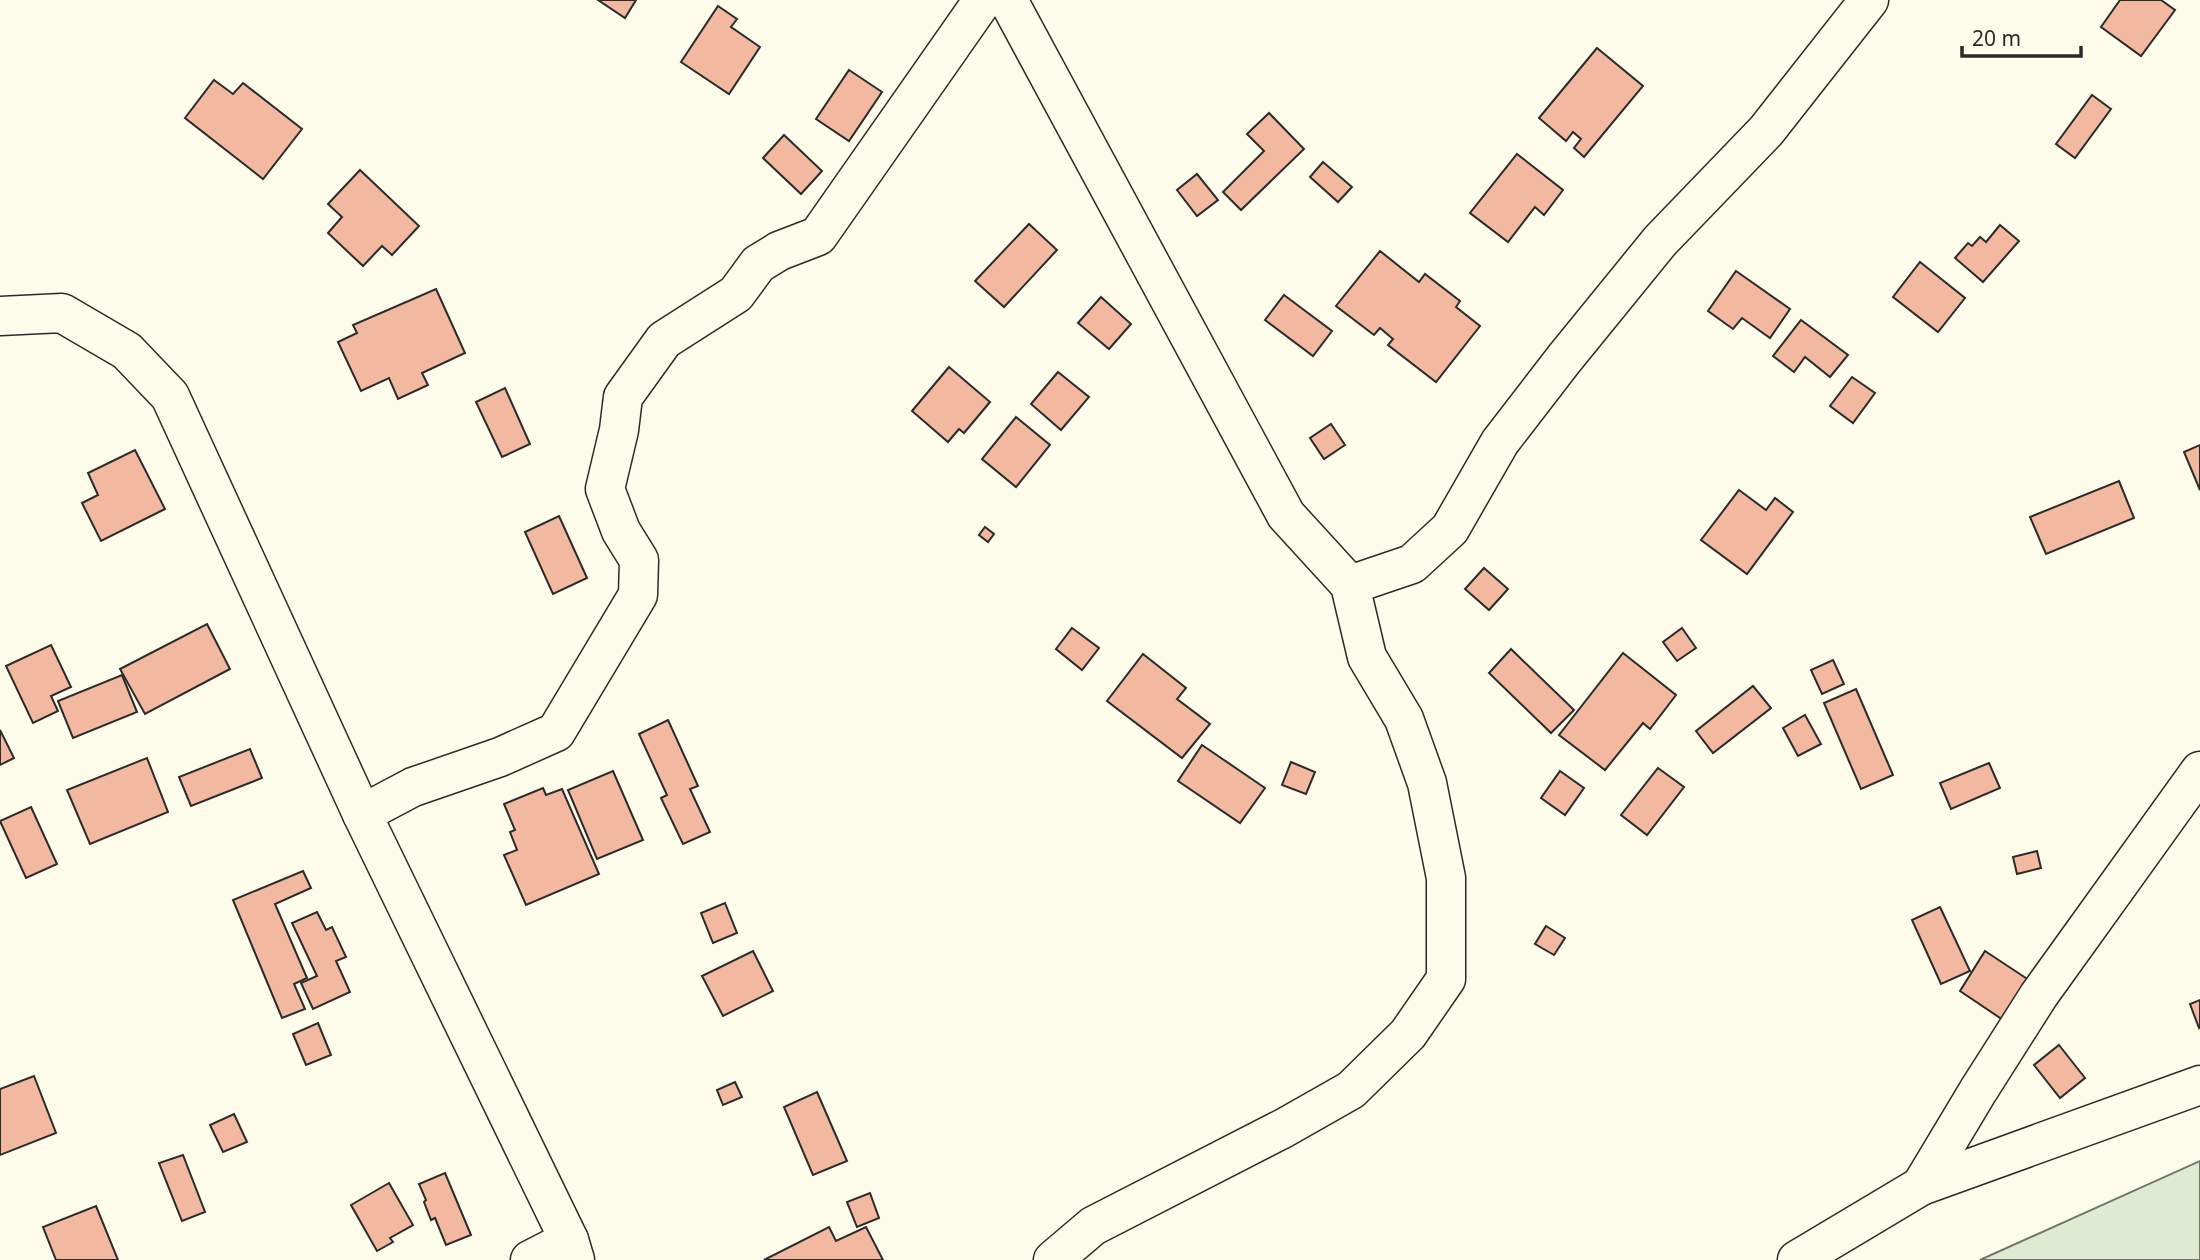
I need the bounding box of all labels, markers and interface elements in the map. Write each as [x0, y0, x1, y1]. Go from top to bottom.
scale bar [1962, 14, 2081, 58]
text: 20 m [1972, 24, 2021, 52]

